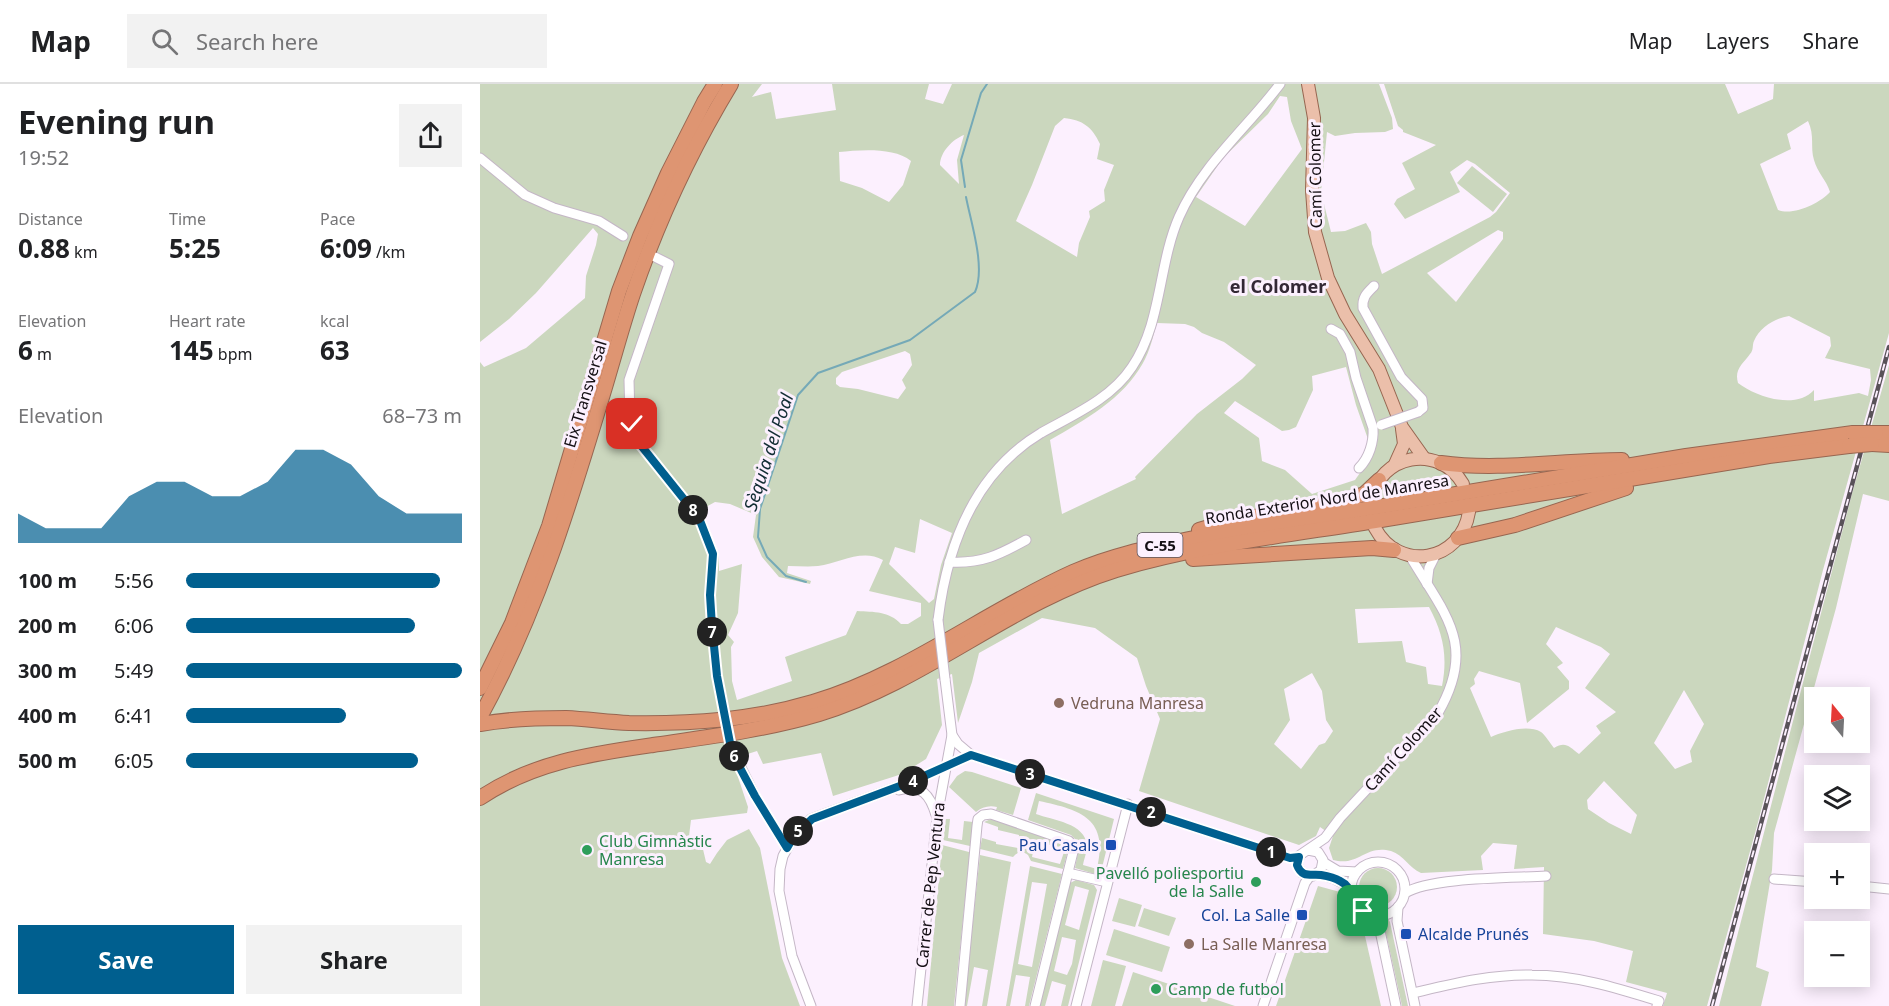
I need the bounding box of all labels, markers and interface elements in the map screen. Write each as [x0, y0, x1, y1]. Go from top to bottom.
search box [127, 14, 547, 68]
text: Map [30, 22, 91, 60]
icon: search [148, 25, 181, 58]
text: Search here [196, 26, 318, 56]
text: Map [1629, 27, 1673, 55]
text: Layers [1706, 27, 1770, 55]
text: Share [1803, 27, 1859, 55]
text: Evening run [18, 99, 215, 144]
button: share [399, 104, 462, 167]
street label: Camí Colomer [1303, 121, 1327, 228]
text: 19:52 [18, 144, 69, 171]
text: Distance [18, 208, 83, 230]
text: Time [169, 208, 206, 230]
text: Pace [320, 208, 355, 230]
text: 0.88 [18, 230, 70, 266]
text: 5:25 [169, 230, 221, 266]
text: 6:09 [320, 230, 372, 266]
text: km [70, 241, 98, 263]
text: /km [372, 241, 406, 263]
district label: el Colomer [1230, 274, 1326, 298]
text: Elevation [18, 310, 86, 332]
text: Heart rate [169, 310, 245, 332]
text: kcal [320, 310, 349, 332]
text: 6 [18, 332, 33, 368]
text: 145 [169, 332, 214, 368]
text: 63 [320, 332, 350, 368]
street label: Eix Transversal [558, 338, 612, 450]
text: m [33, 343, 52, 365]
text: bpm [214, 343, 252, 365]
water label: Sèquia del Poal [738, 390, 798, 514]
pin [606, 398, 657, 449]
text: Elevation [18, 402, 103, 429]
text: 68–73 m [382, 402, 462, 429]
icon: check [615, 407, 648, 440]
street label: Ronda Exterior Nord de Manresa [1204, 469, 1450, 529]
pin: 8 [678, 495, 708, 525]
text: 8 [688, 499, 698, 521]
road number: C-55 [1138, 533, 1182, 557]
text: 100 m [18, 567, 77, 594]
text: 5:56 [114, 567, 154, 594]
text: 200 m [18, 612, 77, 639]
text: 6:06 [114, 612, 154, 639]
pin: 7 [697, 617, 727, 647]
text: 7 [707, 621, 717, 643]
text: 300 m [18, 657, 77, 684]
text: 5:49 [114, 657, 154, 684]
north arrow [1804, 687, 1870, 753]
map controls [1804, 687, 1870, 987]
place label: Vedruna Manresa [1071, 692, 1204, 714]
marker: Vedruna Manresa [1052, 696, 1066, 710]
text: 400 m [18, 702, 77, 729]
text: 6:41 [114, 702, 154, 729]
street label: Camí Colomer [1359, 702, 1447, 796]
pin: 6 [719, 741, 749, 771]
text: 6 [729, 745, 739, 767]
text: 500 m [18, 747, 77, 774]
text: 6:05 [114, 747, 154, 774]
pin: 3 [1015, 759, 1045, 789]
text: 3 [1025, 763, 1035, 785]
button: layers [1804, 765, 1870, 831]
pin: 4 [898, 766, 928, 796]
text: 4 [908, 770, 918, 792]
pin: 2 [1136, 797, 1166, 827]
street label: Carrer de Pep Ventura [910, 801, 950, 969]
text: 2 [1146, 801, 1156, 823]
pin: 5 [783, 816, 813, 846]
text: 5 [793, 820, 803, 842]
place label: Club Gimnàstic Manresa [599, 830, 712, 870]
place label: Pau Casals [1019, 834, 1099, 856]
pin: 1 [1256, 837, 1286, 867]
marker: Pau Casals [1104, 838, 1118, 852]
text: 1 [1266, 841, 1276, 863]
marker: Club Gimnàstic Manresa [580, 843, 594, 857]
button: + [1804, 843, 1870, 909]
place label: Pavelló poliesportiu de la Salle [1096, 862, 1244, 902]
marker: Pavelló poliesportiu de la Salle [1249, 875, 1263, 889]
pin [1337, 885, 1388, 936]
icon: arrive [1346, 894, 1379, 927]
place label: Col. La Salle [1201, 904, 1290, 926]
marker: Col. La Salle [1295, 908, 1309, 922]
button: − [1804, 921, 1870, 987]
place label: Alcalde Prunés [1418, 923, 1529, 945]
button: Save [18, 925, 234, 994]
button: Share [246, 925, 462, 994]
marker: Alcalde Prunés [1399, 927, 1413, 941]
place label: La Salle Manresa [1201, 933, 1327, 955]
marker: La Salle Manresa [1182, 937, 1196, 951]
place label: Camp de futbol [1168, 978, 1284, 1000]
marker: Camp de futbol [1149, 982, 1163, 996]

